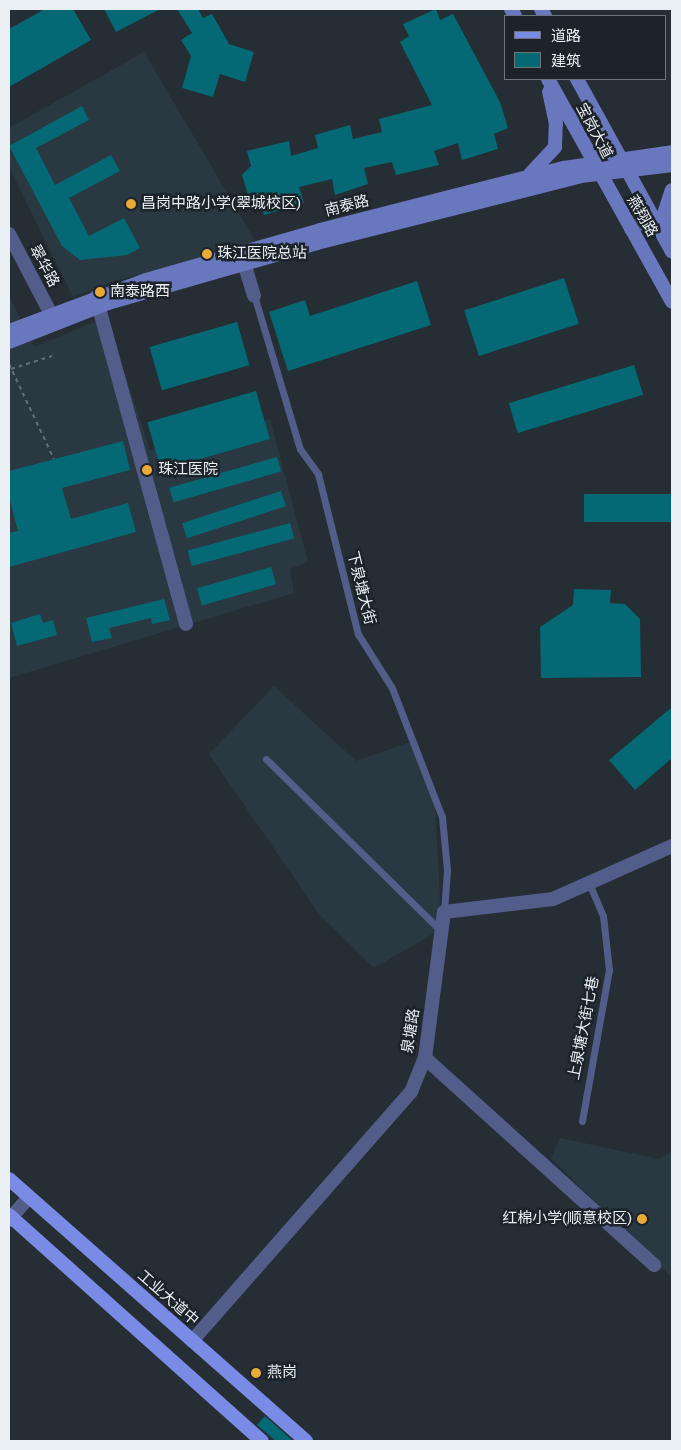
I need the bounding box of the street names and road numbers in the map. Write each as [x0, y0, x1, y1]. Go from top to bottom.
street label: 宝岗大道 [572, 100, 616, 162]
street label: 南泰路 [323, 192, 371, 220]
street label: 燕翔路 [623, 192, 661, 240]
street label: 翠华路 [25, 242, 63, 290]
street label: 下泉塘大街 [343, 549, 379, 627]
street label: 上泉塘大街七巷 [565, 975, 603, 1081]
street label: 泉塘路 [399, 1007, 423, 1055]
street label: 工业大道中 [134, 1267, 202, 1329]

